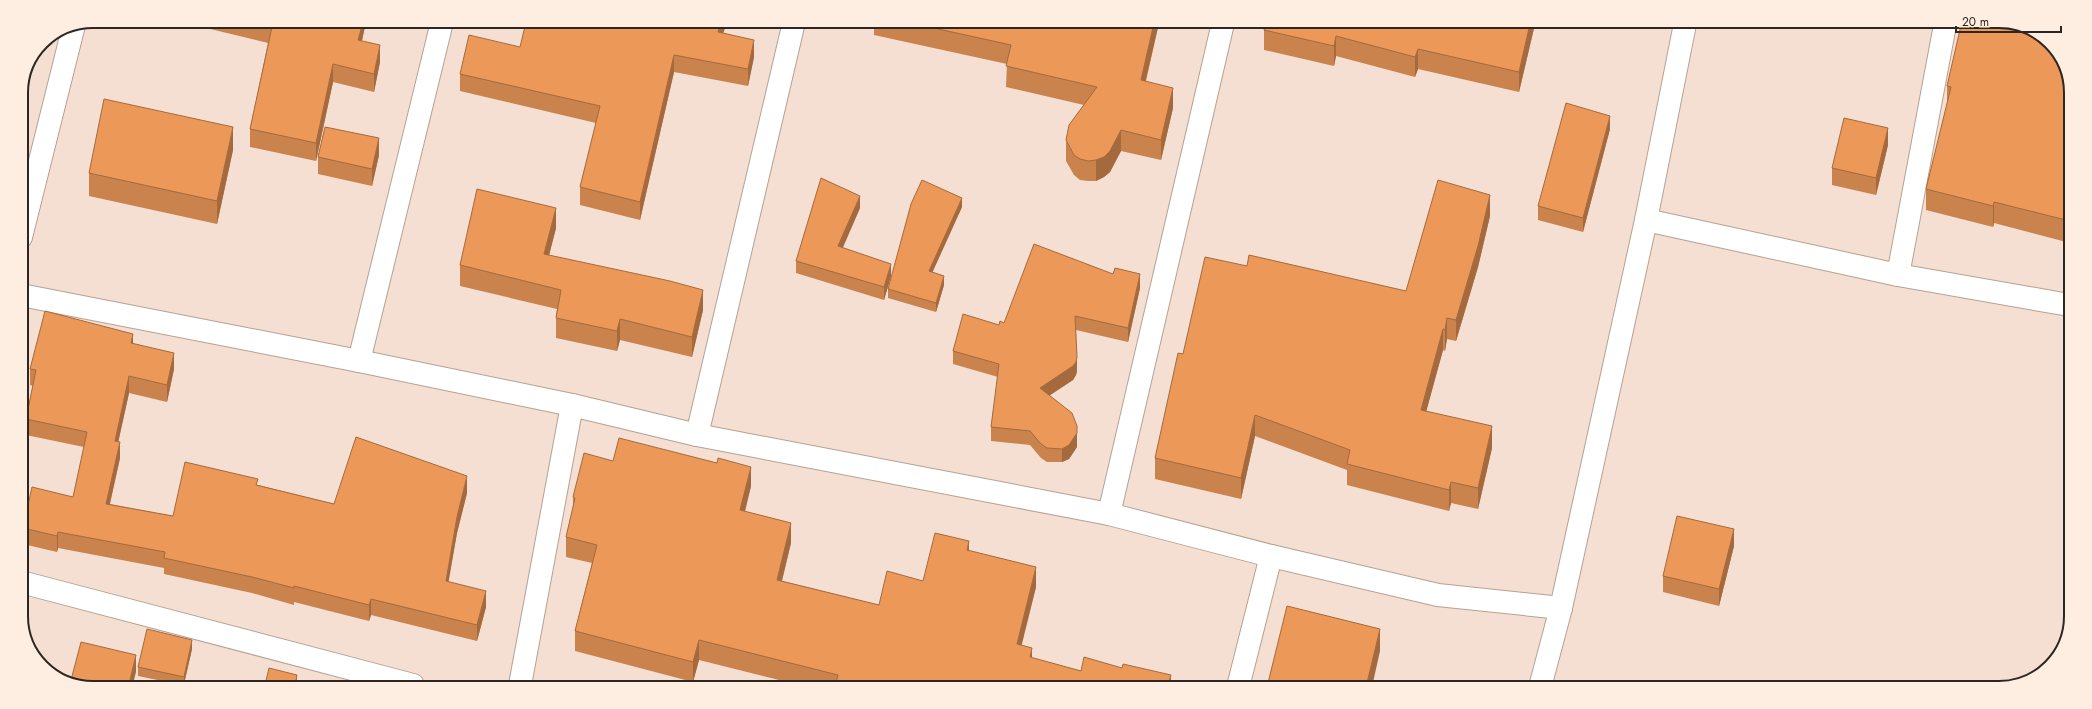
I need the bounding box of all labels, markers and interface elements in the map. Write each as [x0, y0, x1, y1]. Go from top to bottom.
scale bar [1956, 8, 2061, 34]
text: 20 m [1962, 13, 1989, 31]

